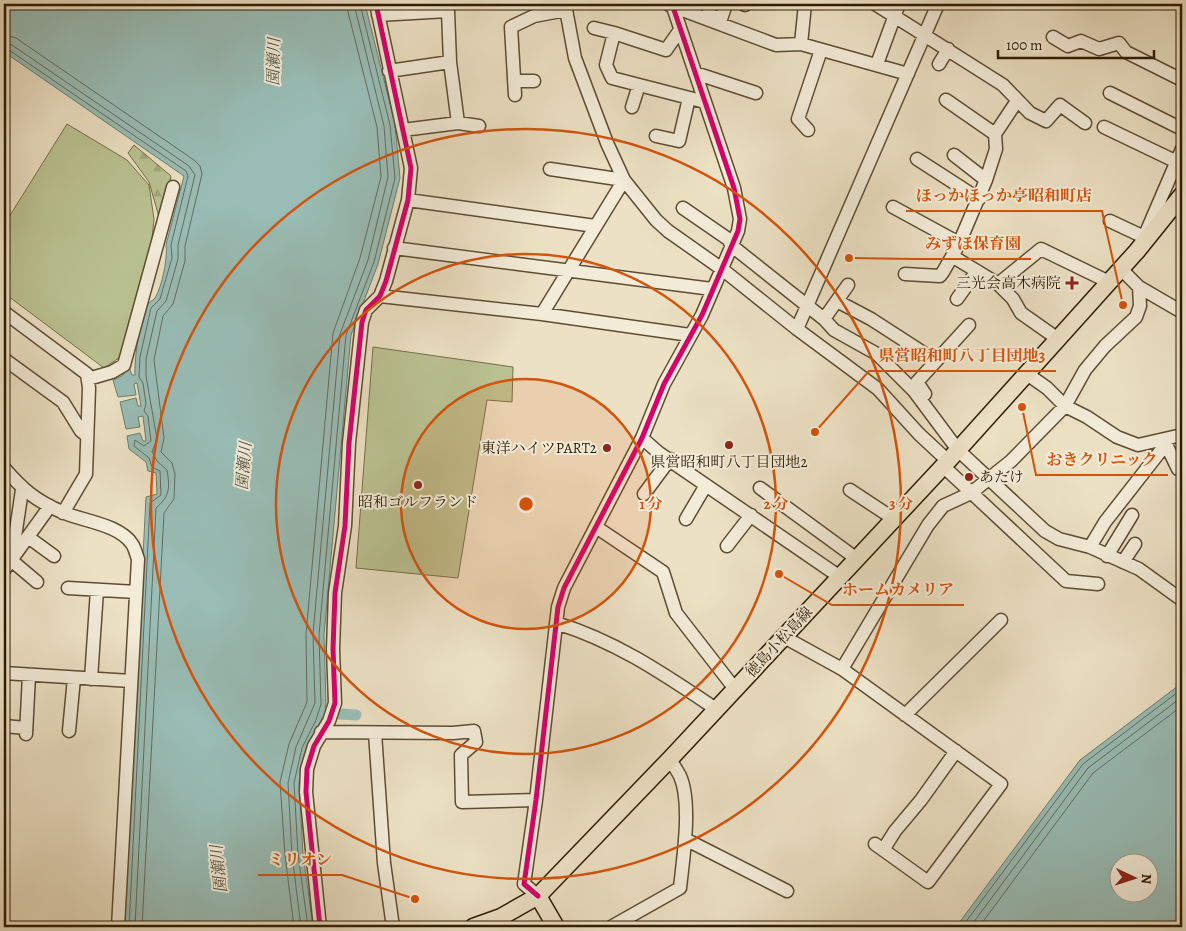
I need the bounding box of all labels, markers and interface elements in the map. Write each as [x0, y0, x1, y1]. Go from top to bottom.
scale bar [998, 28, 1155, 60]
text: 100 m [1006, 35, 1043, 55]
water label: 園瀬川 [263, 36, 285, 86]
callout: ほっかほっか亭昭和町店 [906, 180, 1102, 211]
text: ほっかほっか亭昭和町店 [916, 185, 1092, 207]
callout: みずほ保育園 [915, 228, 1031, 259]
text: みずほ保育園 [925, 233, 1021, 255]
place label: 三光会高木病院 [956, 273, 1061, 293]
marker: 三光会高木病院 [1065, 276, 1079, 290]
callout: 県営昭和町八丁目団地3 [869, 340, 1056, 371]
text: 県営昭和町八丁目団地3 [879, 345, 1046, 367]
place label: 東洋ハイツPART2 [481, 438, 597, 458]
water label: 園瀬川 [231, 439, 257, 491]
marker: 県営昭和町八丁目団地2 [723, 439, 735, 451]
marker: 東洋ハイツPART2 [601, 442, 613, 454]
callout: おきクリニック [1036, 444, 1168, 475]
text: おきクリニック [1046, 449, 1158, 471]
place label: 県営昭和町八丁目団地2 [650, 452, 808, 472]
place label: あたけ [979, 467, 1024, 487]
marker: あたけ [963, 471, 975, 483]
marker: 昭和ゴルフランド [412, 479, 424, 491]
place label: 昭和ゴルフランド [358, 492, 478, 512]
text: 1 分 [640, 494, 662, 514]
text: 2 分 [764, 494, 788, 514]
text: 3 分 [889, 494, 913, 514]
centre of rings [517, 495, 535, 513]
callout: ホームカメリア [832, 574, 964, 605]
text: ホームカメリア [842, 579, 954, 601]
street label: 徳島小松島線 [741, 602, 817, 682]
water label: 園瀬川 [205, 842, 232, 894]
callout: ミリオン [258, 844, 342, 875]
text: ミリオン [268, 849, 332, 871]
north arrow [1108, 854, 1158, 904]
text: N [1137, 873, 1156, 885]

